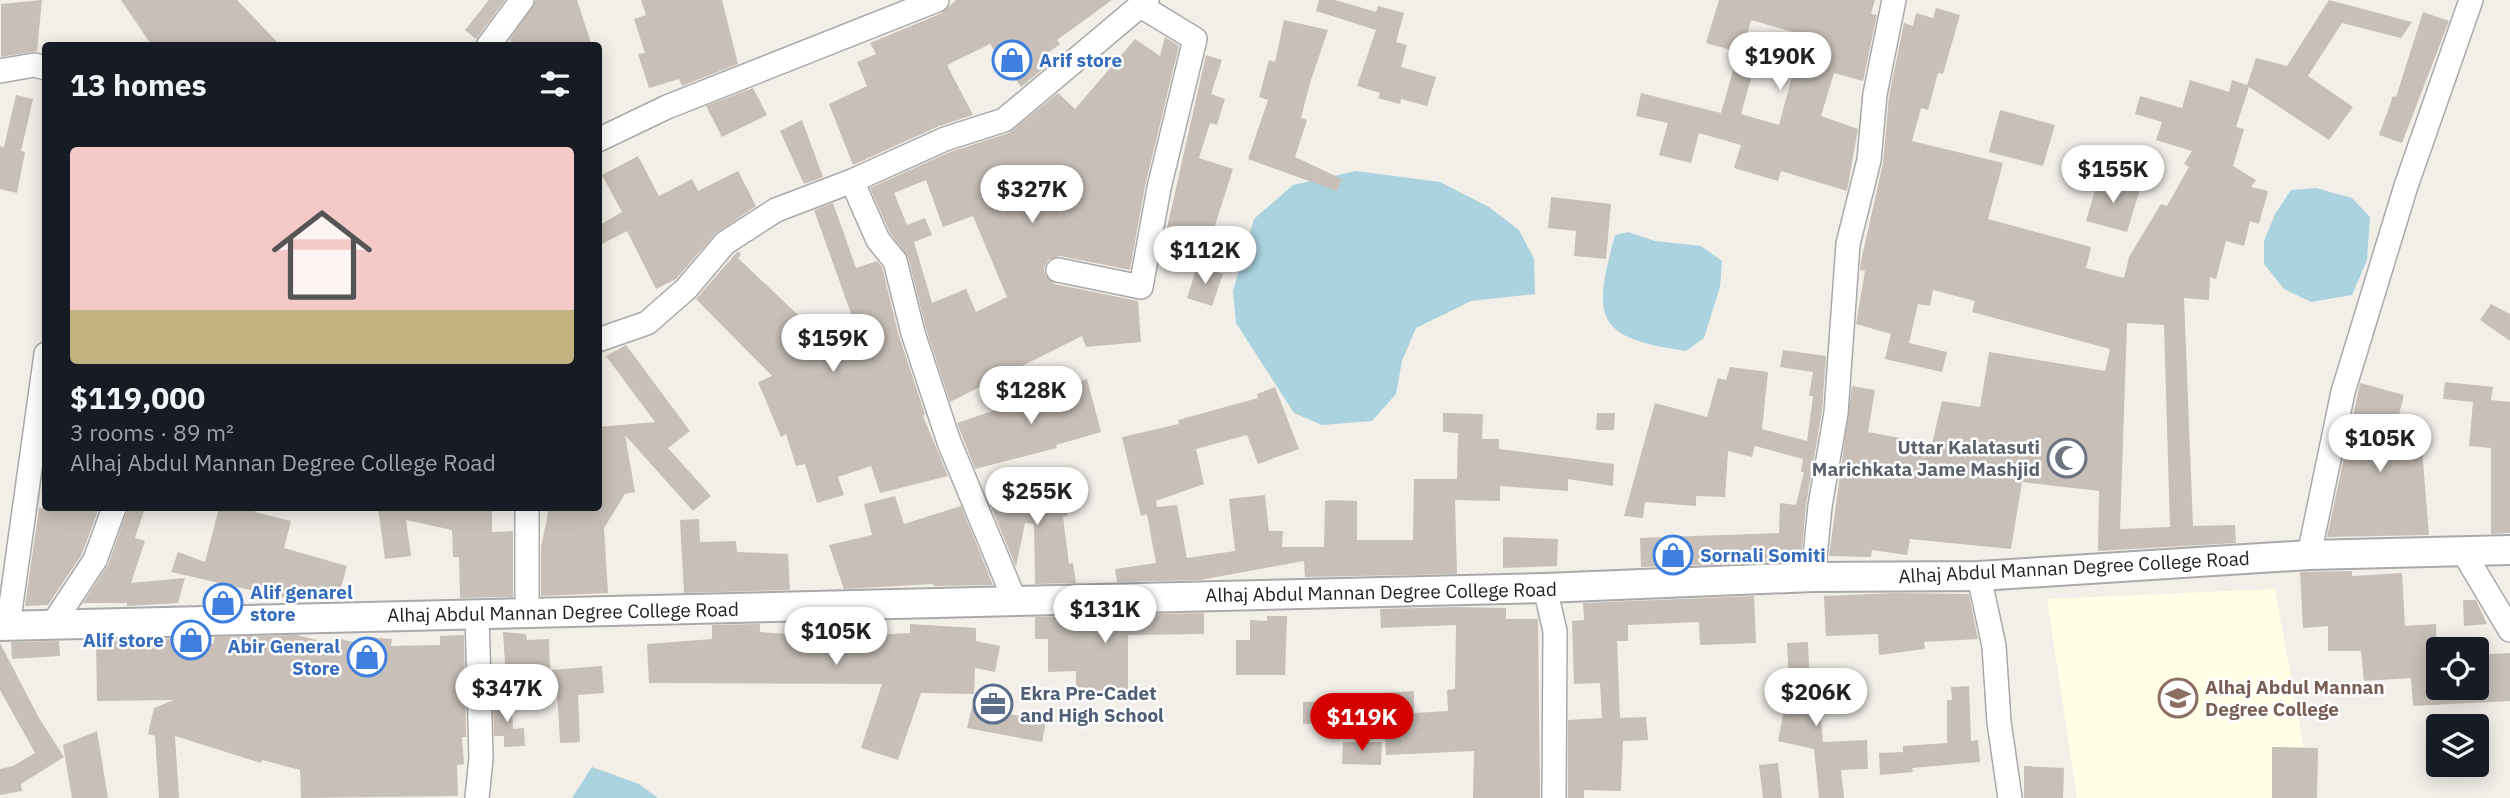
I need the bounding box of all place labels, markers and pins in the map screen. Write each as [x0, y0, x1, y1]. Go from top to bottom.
pin: $190K [1731, 32, 1829, 92]
shop icon: Arif store [991, 39, 1033, 81]
place label: Arif store [1039, 48, 1122, 72]
pin: $155K [2064, 146, 2162, 205]
pin: $327K [983, 166, 1081, 225]
pin: $112K [1156, 226, 1254, 286]
pin: $159K [784, 314, 882, 374]
pin: $128K [982, 366, 1080, 426]
pin: $105K [2331, 414, 2429, 474]
place label: Uttar Kalatasuti Marichkata Jame Mashjid [1812, 435, 2040, 481]
mosque icon: Uttar Kalatasuti Marichkata Jame Mashjid [2046, 437, 2088, 479]
pin: $255K [988, 468, 1086, 527]
shop icon: Sornali Somiti [1652, 534, 1694, 576]
place label: Sornali Somiti [1700, 543, 1826, 567]
place label: Alif genarel store [250, 580, 353, 626]
shop icon: Alif genarel store [202, 582, 244, 624]
pin: $131K [1056, 586, 1154, 645]
pin: $105K [787, 608, 885, 667]
shop icon: Alif store [170, 619, 212, 661]
place label: Alif store [83, 628, 164, 652]
place label: Abir General Store [228, 634, 340, 680]
shop icon: Abir General Store [346, 636, 388, 678]
pin: $347K [458, 664, 556, 724]
pin: $206K [1767, 668, 1865, 728]
place label: Alhaj Abdul Mannan Degree College [2205, 675, 2385, 721]
school or university icon: Alhaj Abdul Mannan Degree College [2157, 677, 2199, 719]
place label: Ekra Pre-Cadet and High School [1020, 681, 1164, 727]
office icon: Ekra Pre-Cadet and High School [972, 683, 1014, 725]
pin: $119K [1313, 694, 1411, 753]

